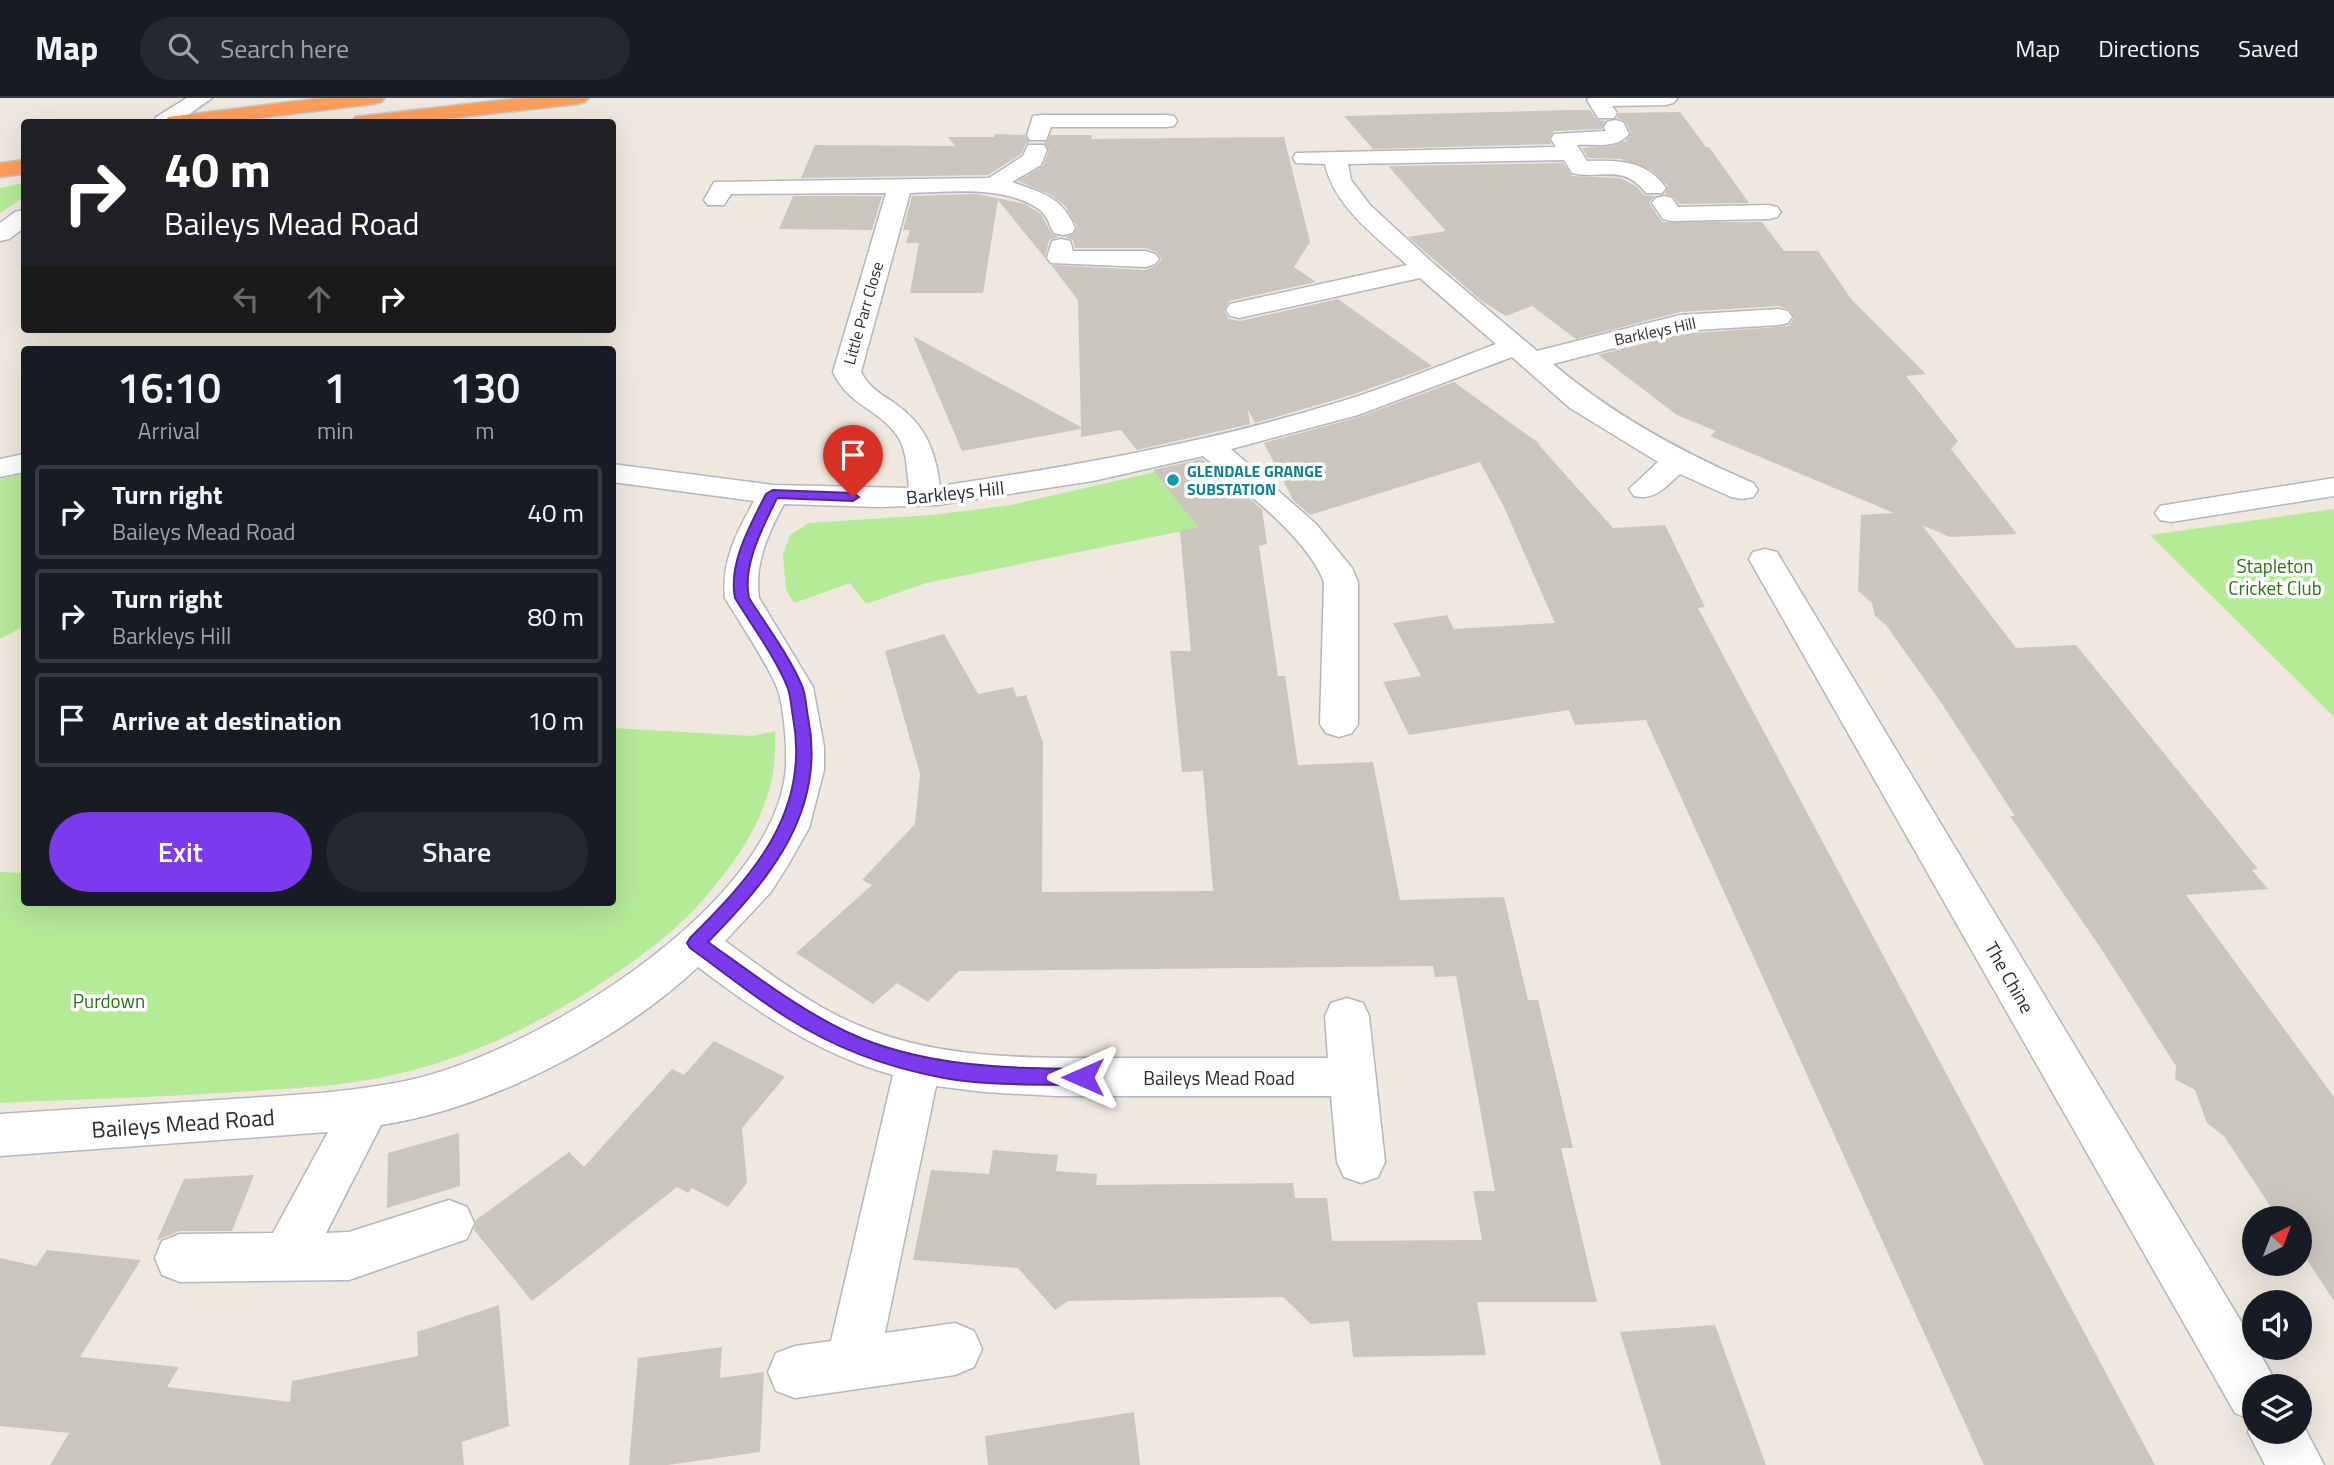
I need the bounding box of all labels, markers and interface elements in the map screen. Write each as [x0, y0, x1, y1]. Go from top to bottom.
search box [140, 17, 630, 80]
text: Map [35, 23, 98, 73]
icon: search [164, 29, 202, 67]
text: Search here [220, 29, 349, 68]
text: Map [2015, 30, 2060, 66]
text: Directions [2098, 30, 2200, 66]
text: Saved [2238, 30, 2299, 66]
text: 40 m [164, 131, 271, 206]
icon: right [49, 147, 140, 238]
text: Baileys Mead Road [164, 199, 419, 247]
street label: Little Parr Close [837, 259, 889, 367]
icon: left [227, 280, 265, 318]
icon: ahead [300, 280, 338, 318]
icon: right [373, 280, 411, 318]
street label: Barkleys Hill [1612, 311, 1698, 351]
text: 16:10 [117, 355, 221, 419]
text: 1 [324, 355, 347, 419]
text: 130 [450, 355, 520, 419]
text: Arrival [138, 413, 200, 448]
text: min [317, 413, 354, 448]
text: m [475, 413, 494, 448]
pin [823, 425, 883, 497]
icon: arrive [834, 436, 872, 474]
place label: GLENDALE GRANGE SUBSTATION [1187, 459, 1323, 501]
street label: Barkleys Hill [904, 472, 1006, 512]
marker: GLENDALE GRANGE SUBSTATION [1165, 472, 1181, 488]
text: Turn right [112, 475, 223, 514]
icon: right [53, 493, 91, 531]
text: 40 m [527, 493, 584, 532]
text: Baileys Mead Road [112, 514, 296, 549]
park label: Stapleton Cricket Club [2228, 551, 2322, 602]
text: Turn right [112, 579, 223, 618]
icon: right [53, 597, 91, 635]
text: 80 m [527, 597, 584, 636]
text: Barkleys Hill [112, 618, 231, 653]
icon: arrive [53, 701, 91, 739]
text: Arrive at destination [112, 701, 342, 740]
text: 10 m [527, 701, 584, 740]
button: Exit [49, 812, 312, 892]
button: Share [326, 812, 588, 892]
street label: The Chine [1978, 936, 2042, 1018]
park label: Purdown [73, 986, 145, 1015]
position arrow [1046, 1040, 1120, 1114]
street label: Baileys Mead Road [1143, 1063, 1295, 1092]
street label: Baileys Mead Road [90, 1099, 276, 1147]
north arrow [2242, 1206, 2312, 1276]
map controls [2242, 1206, 2312, 1444]
button: sound [2242, 1290, 2312, 1360]
button: layers [2242, 1374, 2312, 1444]

